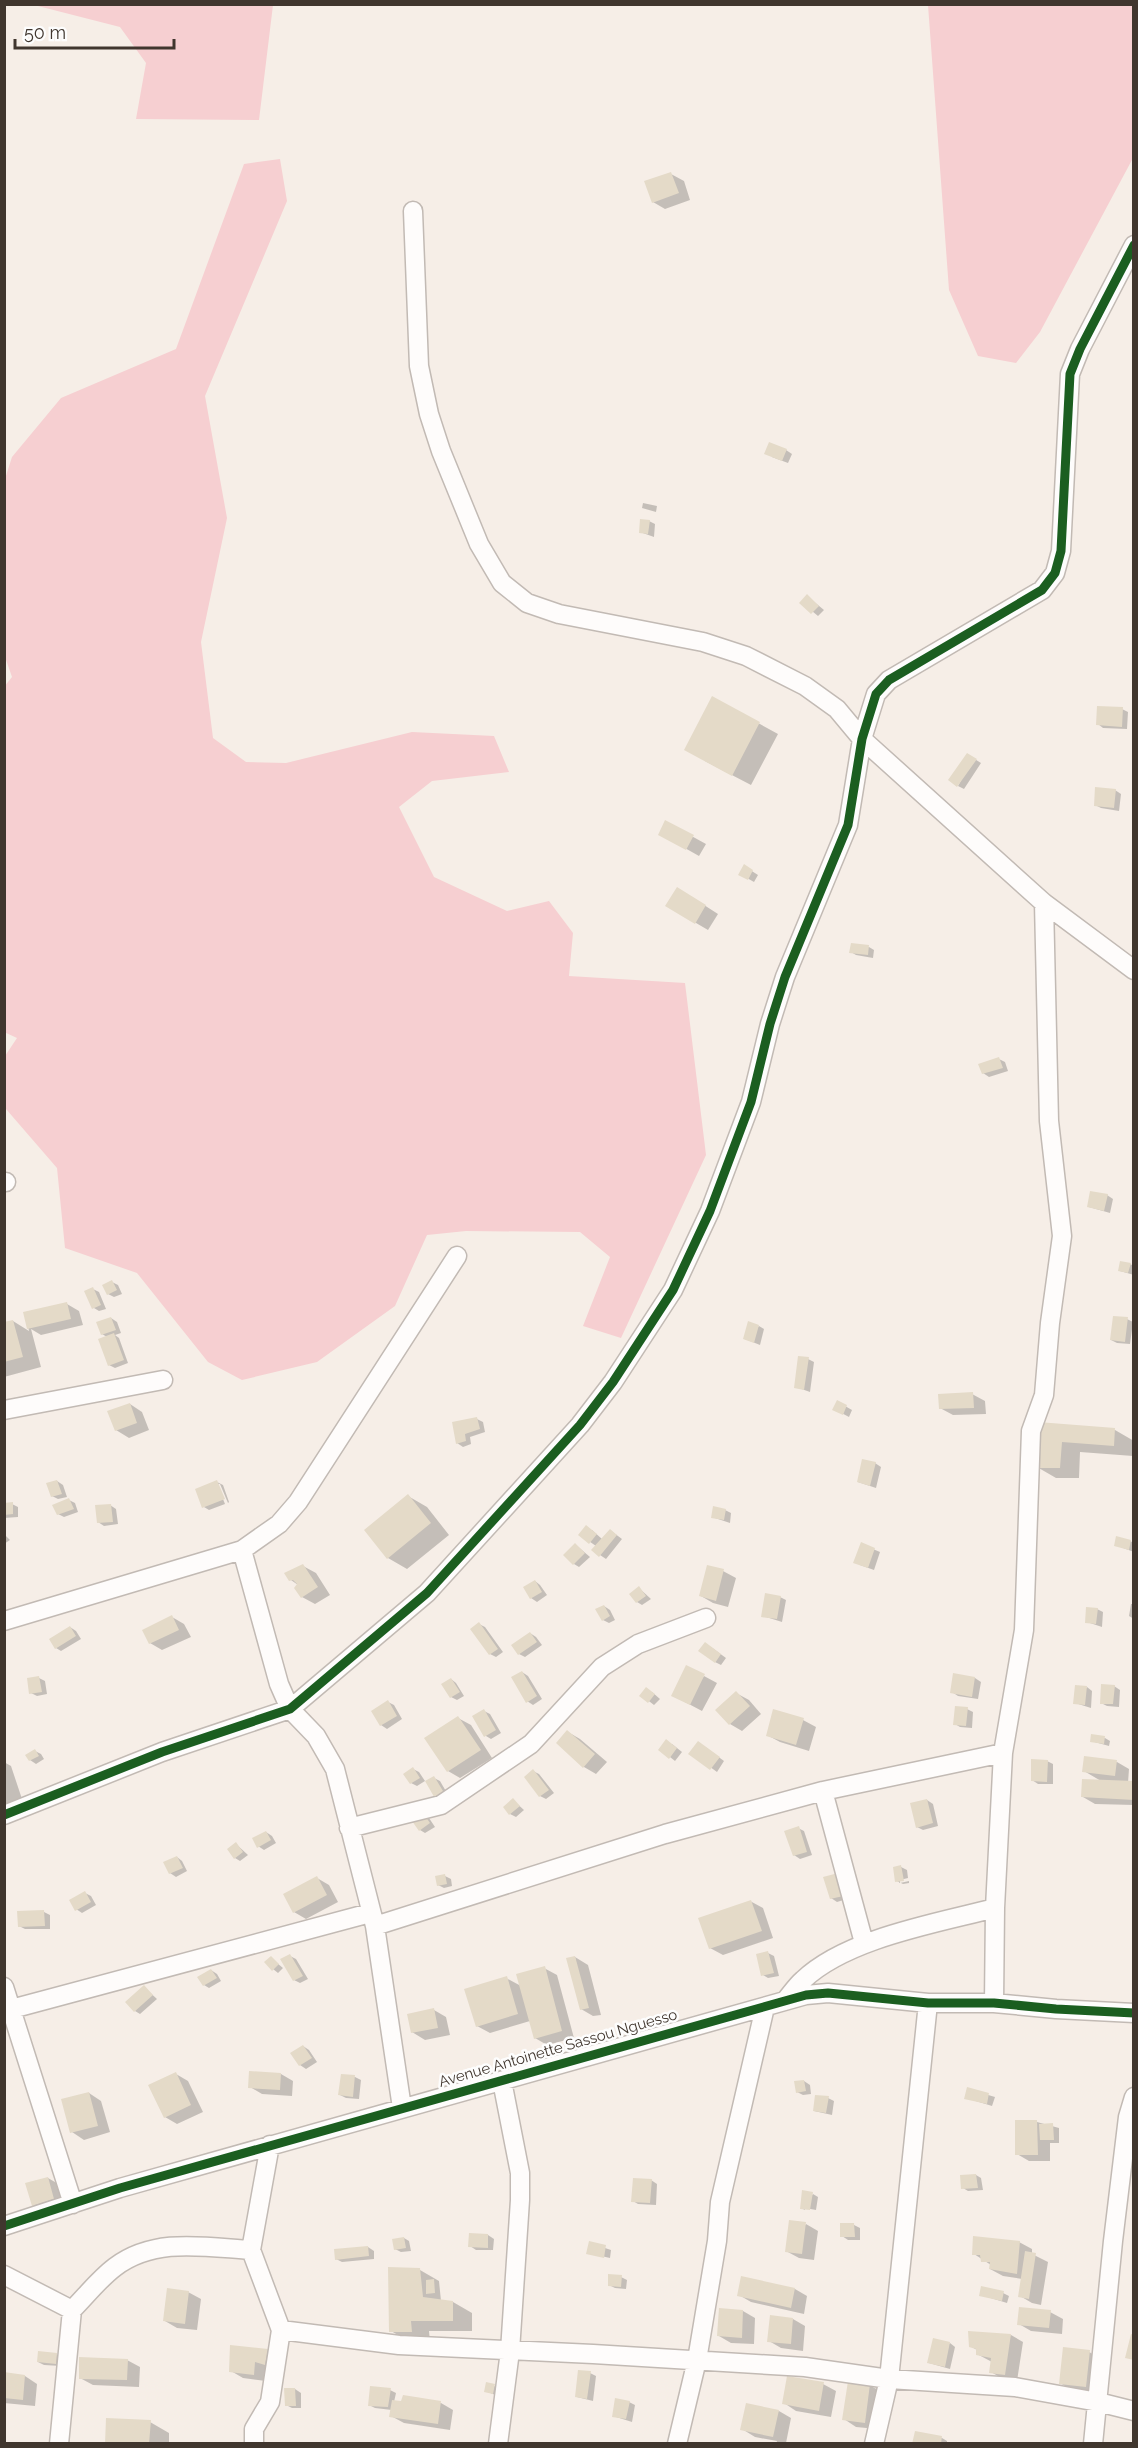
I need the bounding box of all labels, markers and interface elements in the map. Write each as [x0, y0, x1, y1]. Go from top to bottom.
scale bar [15, 12, 174, 50]
text: 50 m [24, 22, 66, 43]
street label: Avenue Antoinette Sassou Nguesso [437, 2005, 679, 2091]

